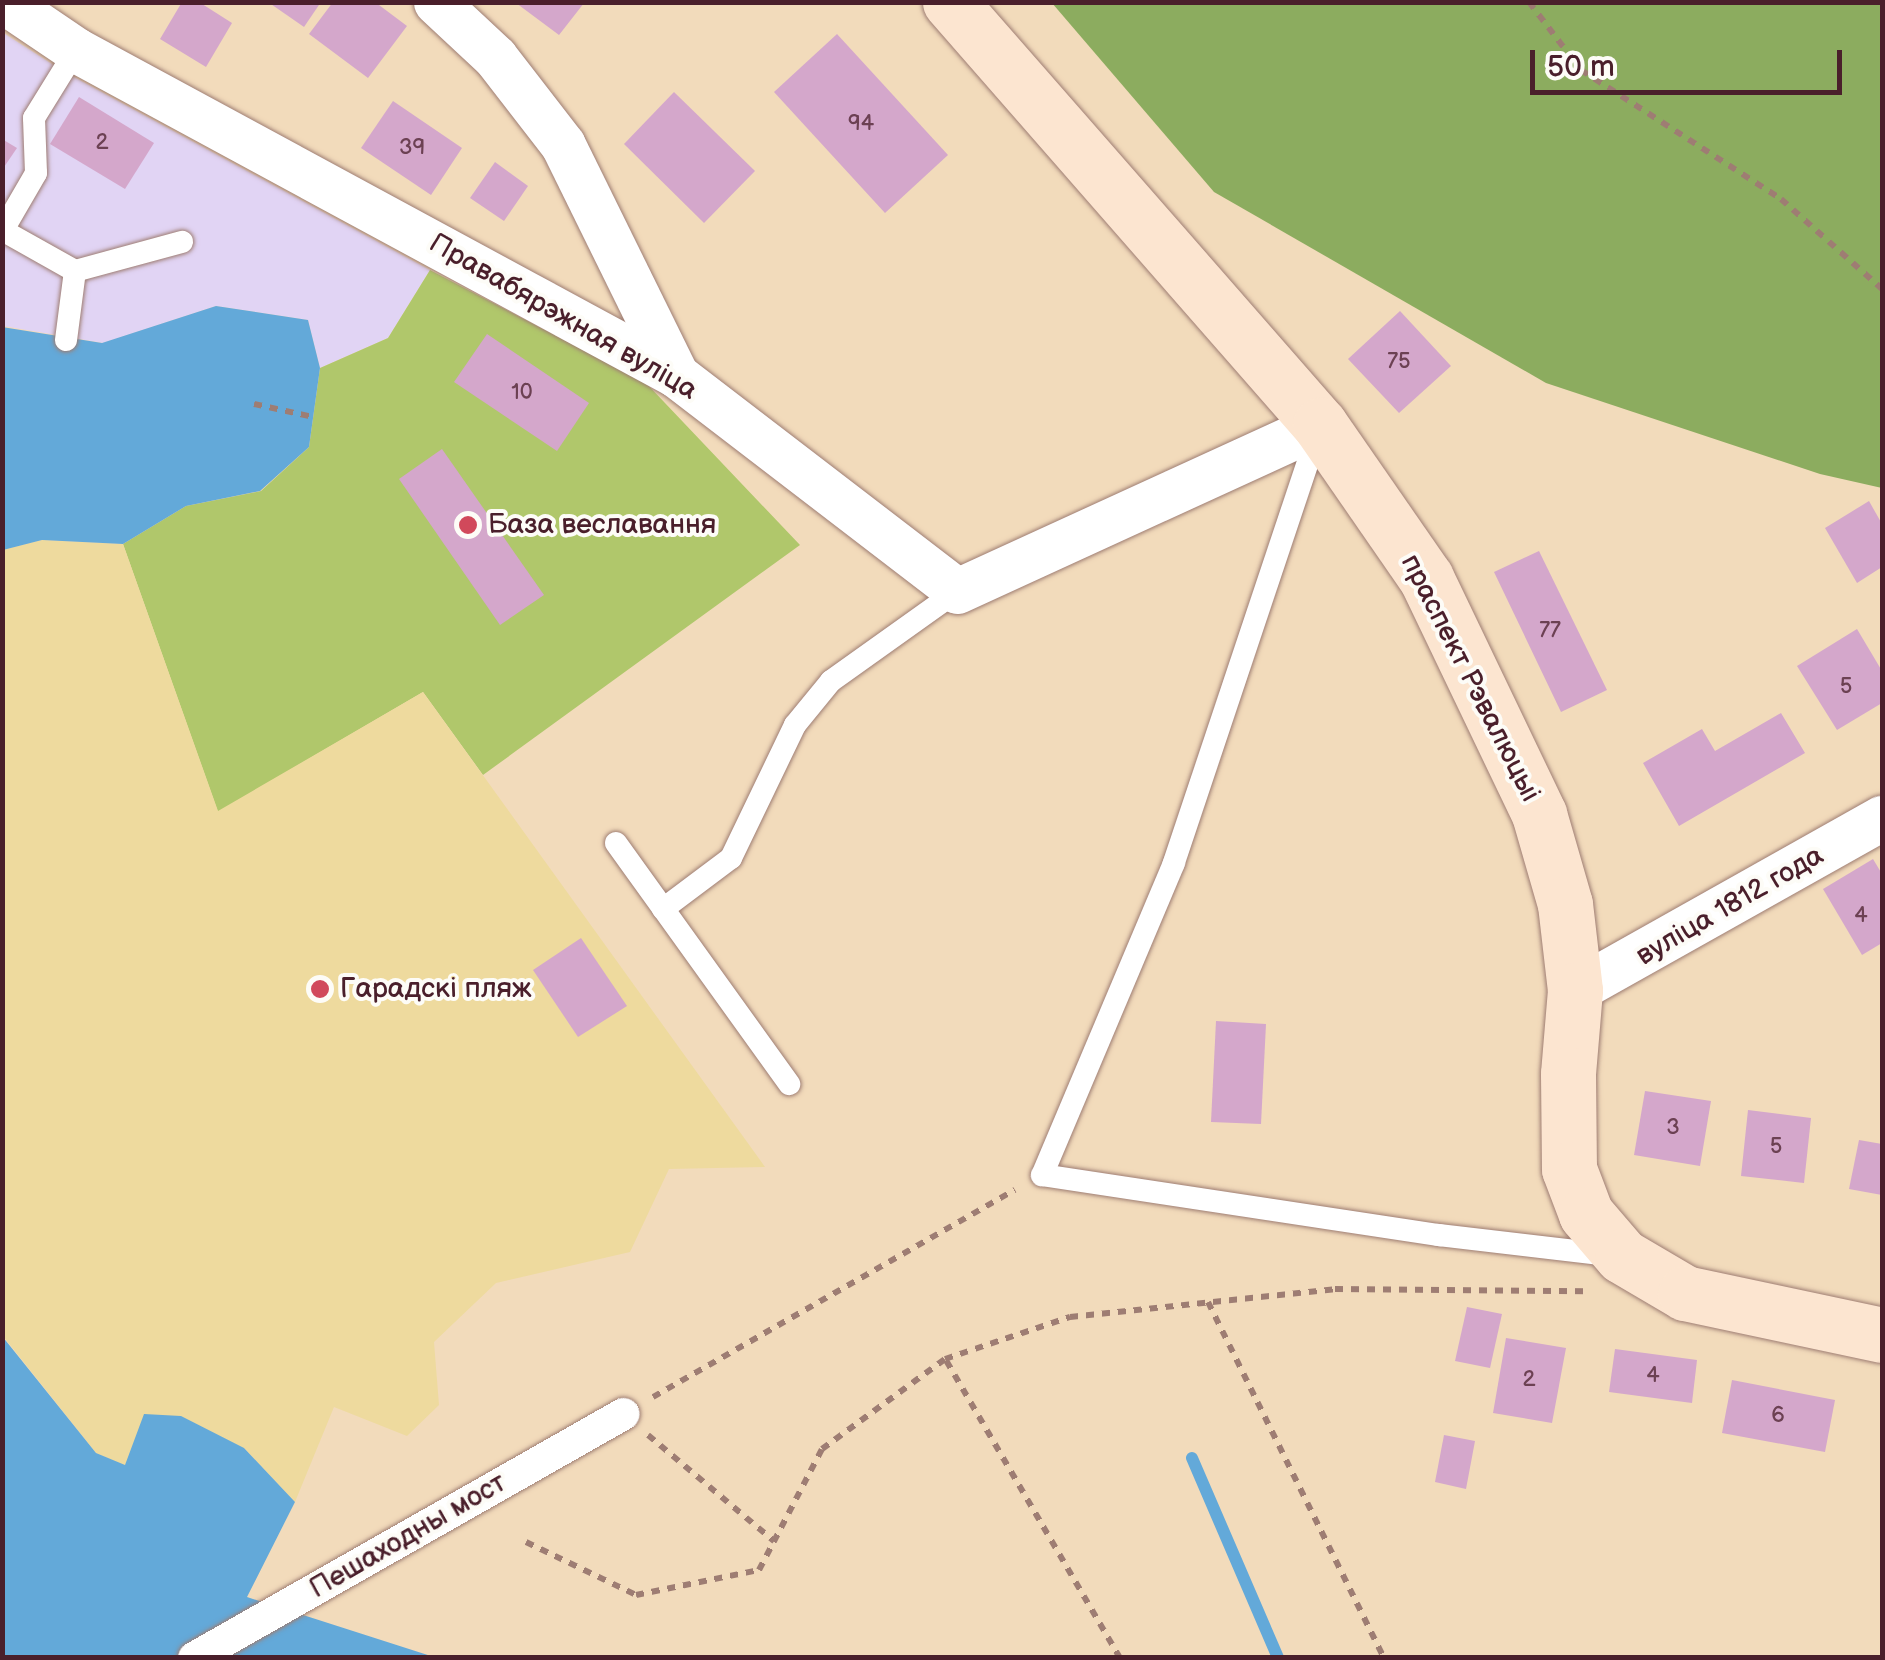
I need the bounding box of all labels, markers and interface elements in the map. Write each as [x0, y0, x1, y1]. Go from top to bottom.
scale bar [1535, 30, 1848, 92]
text: 50 m [1547, 49, 1615, 85]
house number: 94 [848, 111, 874, 137]
house number: 2 [96, 130, 108, 156]
house number: 39 [399, 135, 425, 161]
street label: Правабярэжная вуліца [423, 227, 703, 407]
house number: 75 [1387, 349, 1411, 375]
house number: 10 [511, 380, 533, 406]
place label: База веславання [488, 508, 716, 542]
marker: База веславання [457, 514, 479, 536]
street label: праспект Рэвалюцыі [1393, 549, 1547, 807]
house number: 77 [1539, 618, 1561, 644]
house number: 5 [1840, 674, 1852, 700]
street label: вуліца 1812 года [1630, 839, 1830, 973]
house number: 4 [1854, 903, 1868, 929]
place label: Гарадскі пляж [340, 972, 532, 1006]
marker: Гарадскі пляж [309, 978, 331, 1000]
house number: 3 [1666, 1115, 1680, 1141]
house number: 5 [1770, 1134, 1782, 1160]
house number: 4 [1646, 1363, 1660, 1389]
house number: 2 [1523, 1367, 1535, 1393]
house number: 6 [1771, 1403, 1785, 1429]
street label: Пешаходны мост [304, 1466, 512, 1606]

